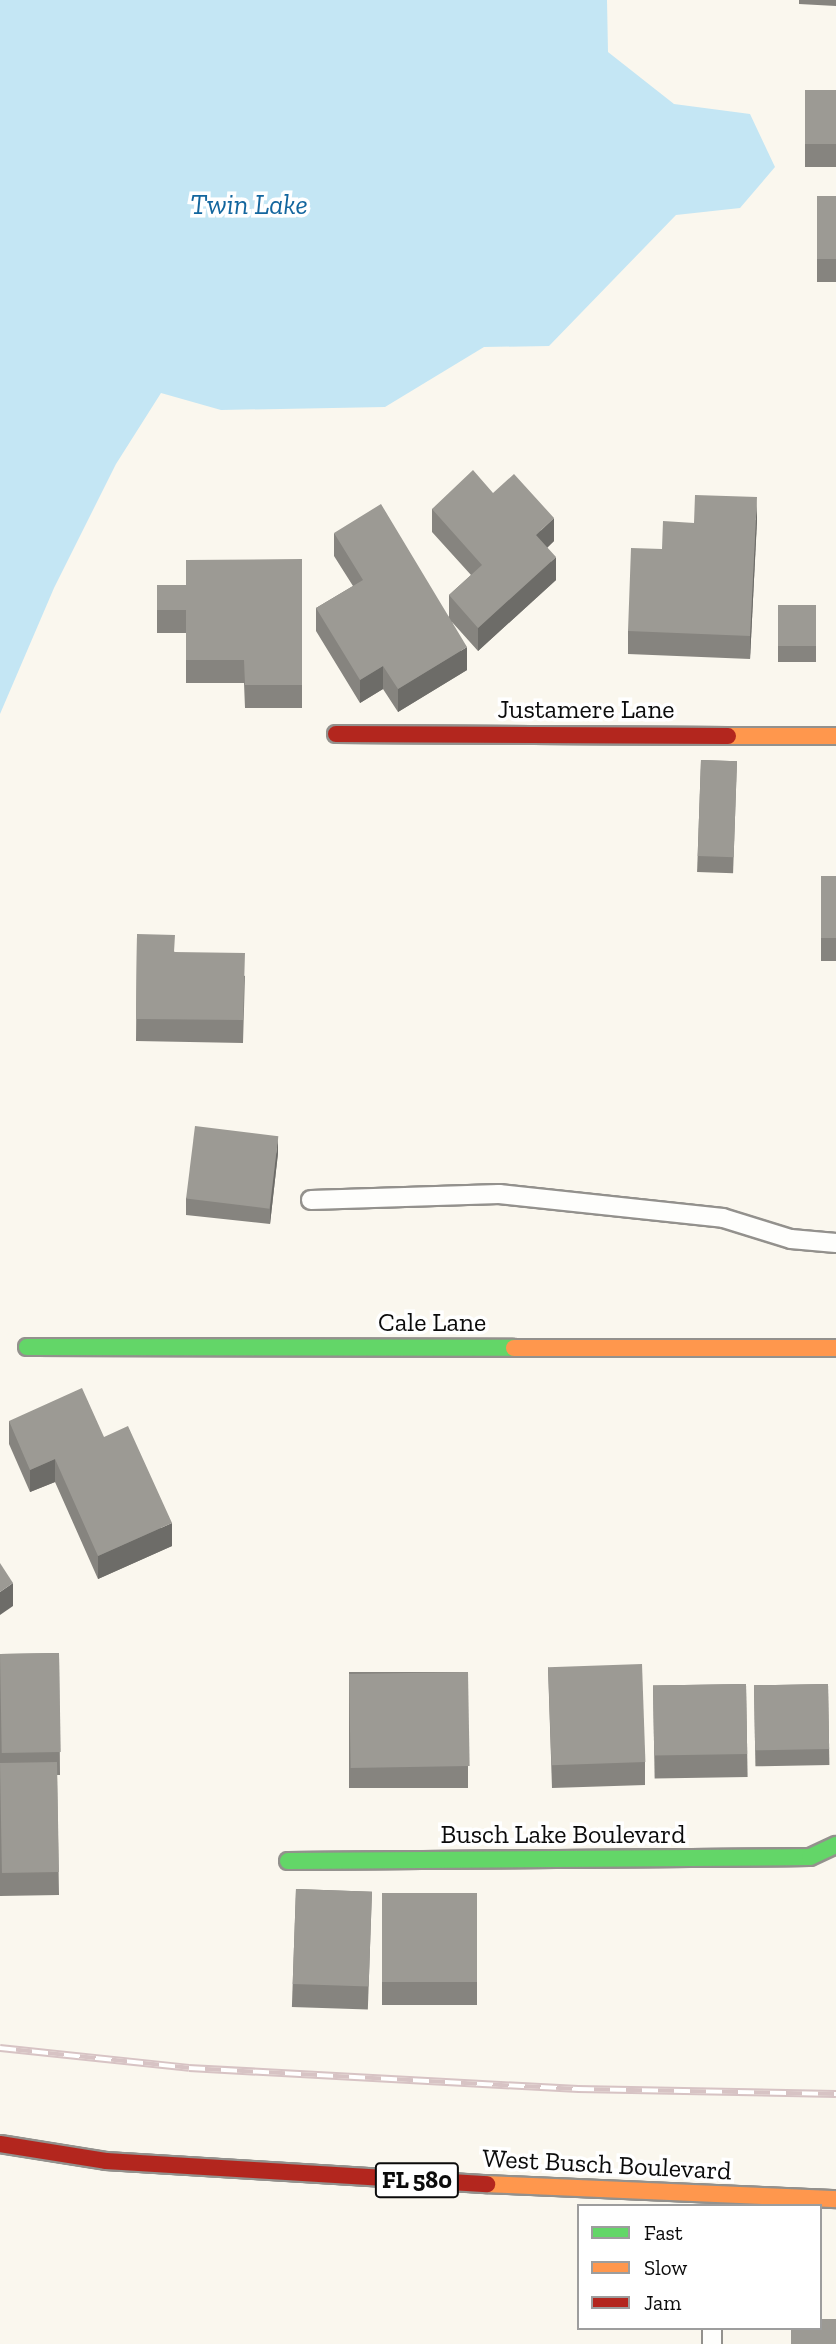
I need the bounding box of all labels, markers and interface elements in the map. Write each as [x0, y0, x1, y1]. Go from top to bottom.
water label: Twin Lake [190, 188, 308, 222]
street label: Justamere Lane [497, 694, 675, 726]
street label: Cale Lane [378, 1307, 486, 1339]
street label: Busch Lake Boulevard [440, 1819, 686, 1851]
street label: West Busch Boulevard [482, 2143, 732, 2187]
road number: FL 580 [373, 2160, 461, 2200]
legend [577, 2204, 822, 2330]
text: Fast [644, 2220, 683, 2245]
text: Slow [644, 2255, 687, 2280]
text: Jam [644, 2290, 681, 2315]

